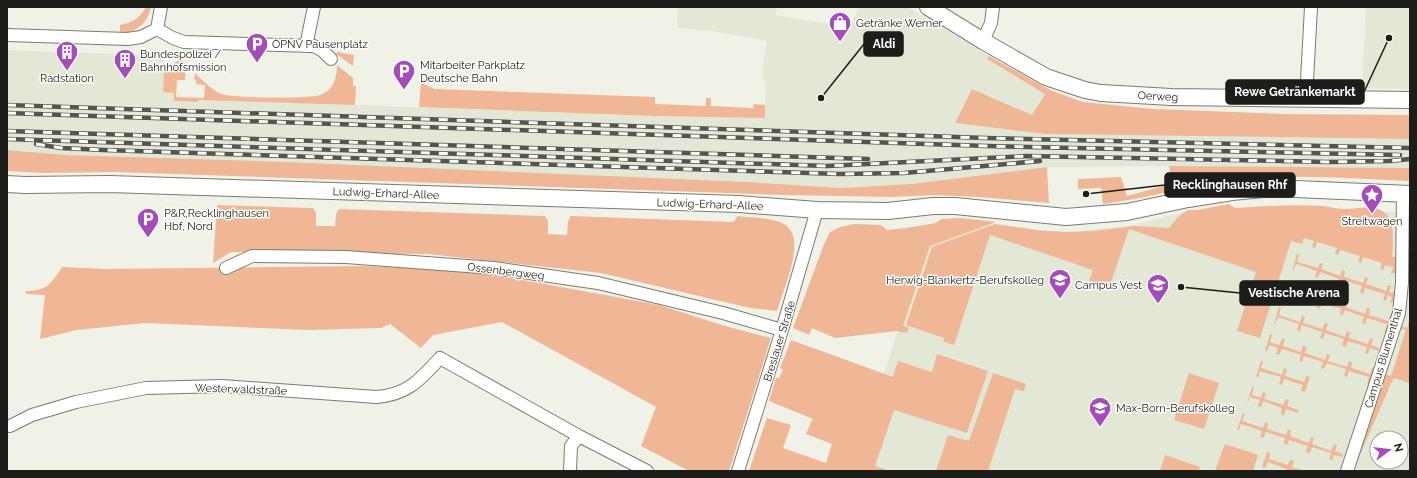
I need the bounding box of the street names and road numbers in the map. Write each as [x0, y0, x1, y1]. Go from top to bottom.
street label: Oerweg [1137, 89, 1179, 104]
street label: Ludwig-Erhard-Allee [332, 185, 440, 202]
street label: Ludwig-Erhard-Allee [656, 196, 764, 213]
street label: Ossenbergweg [467, 260, 545, 283]
street label: Breslauer Straße [761, 299, 798, 383]
street label: Campus Blumenthal [1362, 307, 1405, 410]
street label: Westerwaldstraße [195, 381, 288, 398]

